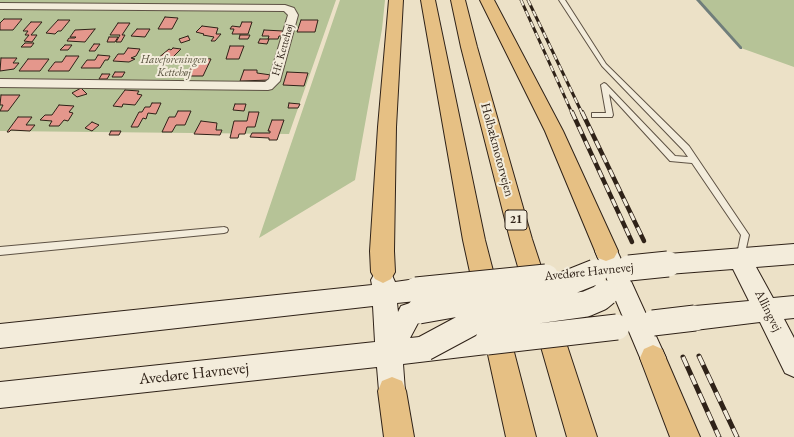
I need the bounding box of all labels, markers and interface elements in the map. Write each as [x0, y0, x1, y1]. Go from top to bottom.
street label: Hf. Kettehøj [269, 22, 297, 78]
park label: Haveforeningen Kettehøj [141, 53, 207, 79]
street label: Holbækmotorvejen [477, 101, 517, 199]
road number: 21 [505, 210, 527, 230]
street label: Avedøre Havnevej [544, 260, 634, 284]
street label: Allingvej [751, 288, 785, 334]
street label: Avedøre Havnevej [138, 359, 250, 389]

